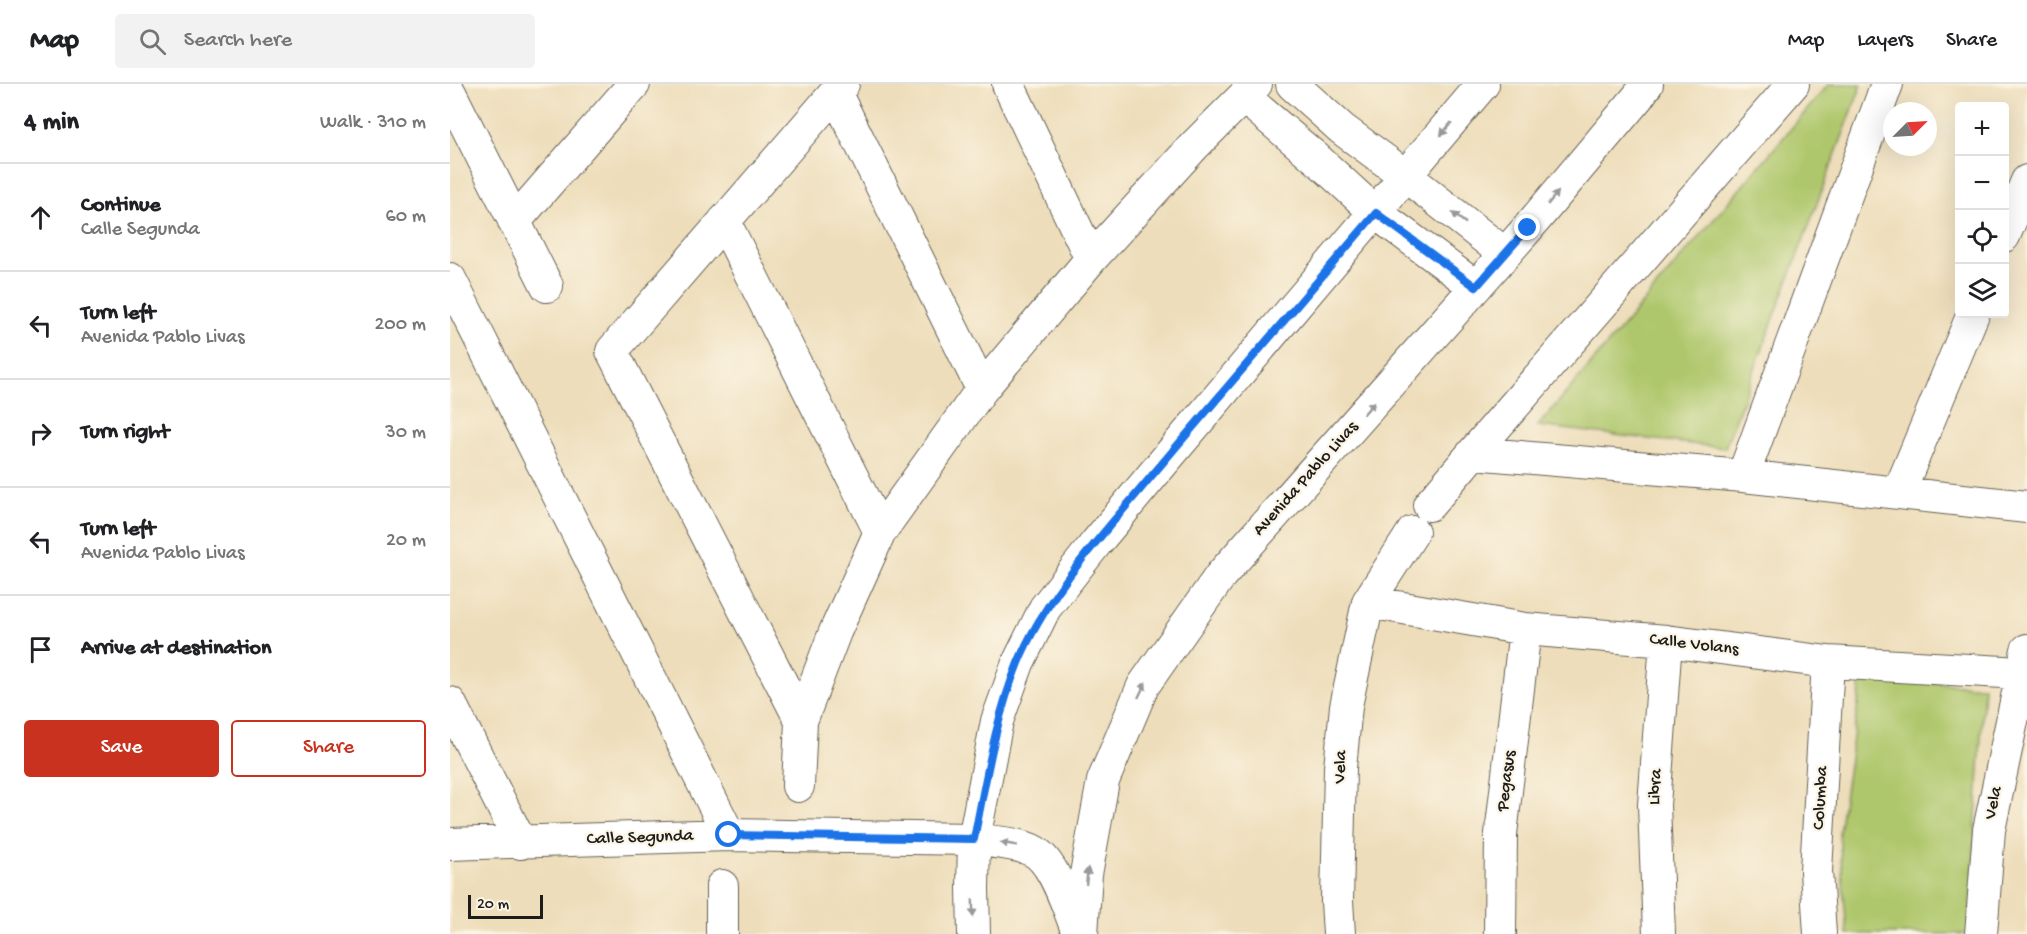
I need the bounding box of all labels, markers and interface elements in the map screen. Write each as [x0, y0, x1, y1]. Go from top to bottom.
search box [115, 14, 535, 68]
text: Map [30, 25, 79, 58]
icon: search [136, 25, 169, 58]
text: Search here [184, 28, 292, 54]
text: Map [1788, 29, 1824, 54]
text: Layers [1857, 29, 1913, 54]
text: Share [1946, 29, 1997, 54]
north arrow [1883, 102, 1937, 156]
map controls [1955, 102, 2009, 318]
button: + [1955, 102, 2009, 156]
text: 4 min [24, 108, 79, 139]
text: Walk · 310 m [320, 112, 426, 135]
one-way arrow [1439, 121, 1452, 137]
button: − [1955, 156, 2009, 210]
one-way arrow [1546, 191, 1559, 206]
text: Continue [81, 193, 161, 219]
icon: ahead [24, 201, 57, 234]
text: 60 m [386, 206, 426, 229]
button: locate [1955, 210, 2009, 264]
one-way arrow [1452, 212, 1467, 224]
route end [1514, 214, 1540, 240]
text: Calle Segunda [81, 219, 200, 242]
button: layers [1955, 264, 2009, 318]
text: Turn left [81, 301, 155, 327]
icon: left [24, 309, 57, 342]
text: 200 m [375, 314, 426, 337]
text: Avenida Pablo Livas [81, 327, 245, 350]
one-way arrow [1362, 401, 1375, 416]
street label: Avenida Pablo Livas [1249, 416, 1364, 541]
icon: right [24, 417, 57, 450]
text: Turn right [81, 420, 169, 446]
text: 30 m [385, 422, 426, 445]
text: Turn left [81, 517, 155, 543]
icon: left [24, 525, 57, 558]
text: 20 m [386, 530, 426, 553]
text: Avenida Pablo Livas [81, 543, 245, 566]
street label: Calle Volans [1648, 629, 1741, 661]
icon: arrive [24, 633, 57, 666]
text: Arrive at destination [81, 636, 271, 662]
one-way arrow [1136, 681, 1146, 699]
button: Save [24, 720, 219, 777]
button: Share [231, 720, 426, 777]
street label: Pegasus [1493, 748, 1521, 814]
street label: Vela [1330, 749, 1352, 785]
street label: Columba [1809, 765, 1833, 830]
street label: Libra [1645, 767, 1667, 806]
street label: Vela [1980, 784, 2008, 822]
route start [715, 821, 741, 847]
street label: Calle Segunda [586, 826, 695, 850]
one-way arrow [999, 840, 1018, 849]
one-way arrow [1082, 866, 1092, 885]
scale bar [468, 892, 543, 920]
text: 20 m [477, 896, 509, 915]
one-way arrow [968, 898, 978, 917]

